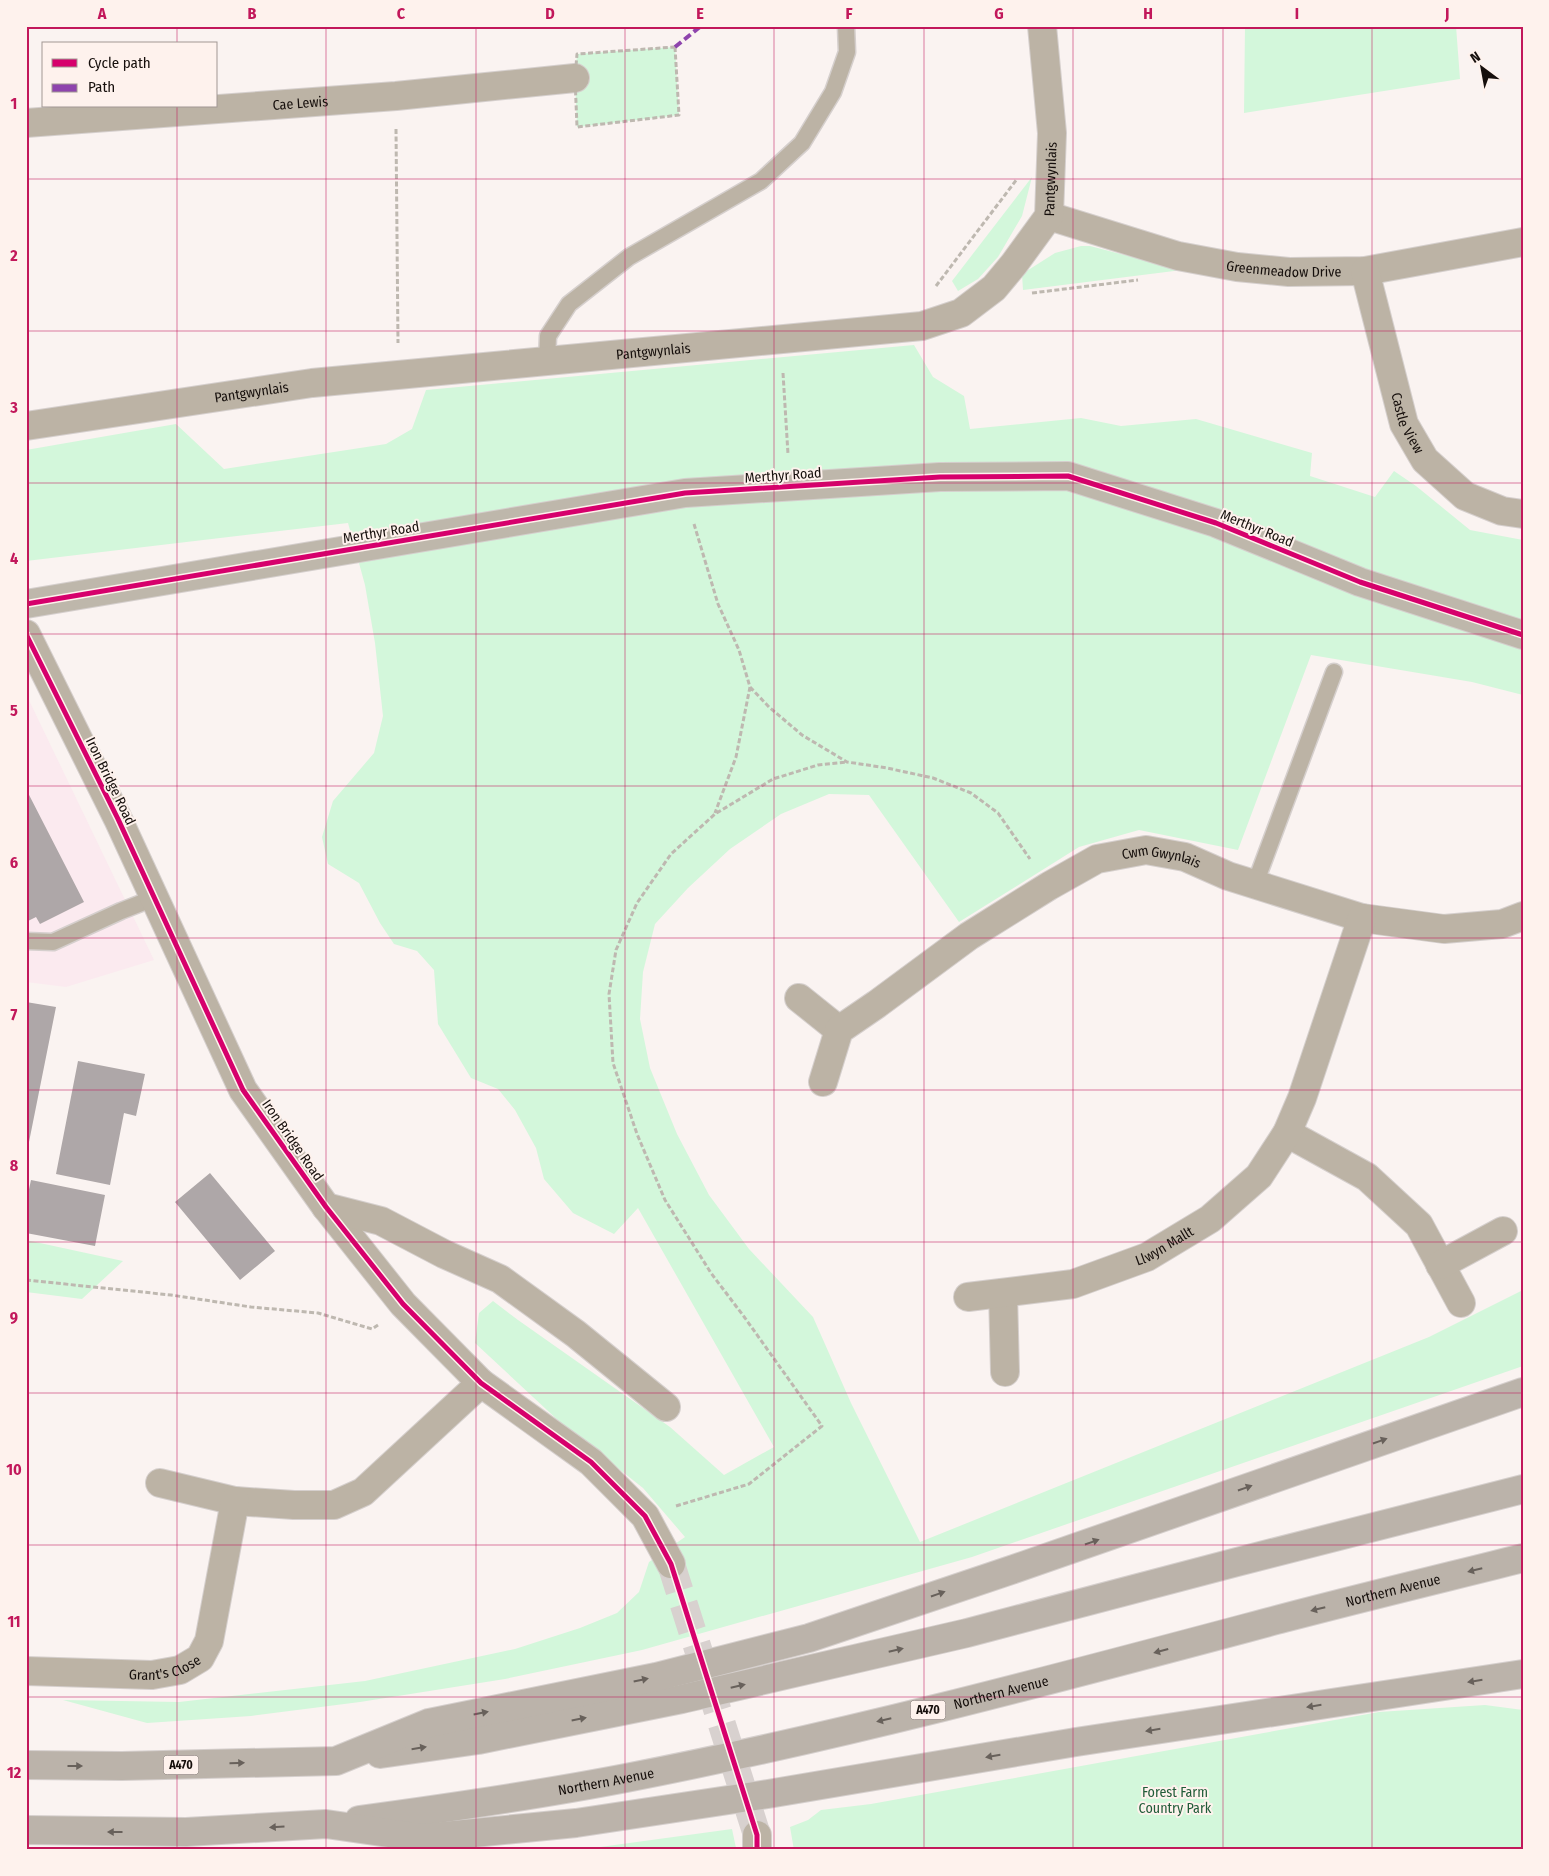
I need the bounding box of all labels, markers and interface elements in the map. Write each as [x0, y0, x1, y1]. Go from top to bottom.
text: A [97, 4, 107, 23]
text: B [248, 4, 257, 23]
text: C [397, 4, 406, 23]
text: D [545, 4, 555, 23]
text: E [696, 4, 704, 23]
text: F [845, 4, 853, 23]
text: G [994, 4, 1004, 23]
text: H [1143, 4, 1153, 23]
text: I [1295, 4, 1299, 23]
text: J [1444, 4, 1449, 23]
legend [42, 42, 218, 108]
north arrow [1456, 42, 1506, 92]
text: N [1467, 48, 1483, 67]
text: Cycle path [88, 54, 151, 72]
text: Path [88, 78, 115, 96]
street label: Cae Lewis [272, 93, 329, 114]
text: 1 [11, 94, 17, 113]
street label: Pantgwynlais [1041, 141, 1061, 217]
text: 2 [9, 246, 18, 265]
street label: Greenmeadow Drive [1225, 257, 1342, 281]
street label: Pantgwynlais [615, 340, 691, 364]
street label: Pantgwynlais [213, 379, 290, 407]
street label: Castle View [1387, 391, 1427, 457]
text: 3 [9, 398, 18, 417]
street label: Merthyr Road [744, 464, 822, 487]
street label: Merthyr Road [1218, 506, 1296, 551]
street label: Merthyr Road [342, 518, 420, 547]
text: 4 [10, 549, 18, 568]
text: 5 [10, 701, 18, 720]
street label: Iron Bridge Road [82, 735, 139, 828]
street label: Cwm Gwynlais [1120, 842, 1204, 872]
text: 6 [10, 853, 18, 872]
text: 7 [11, 1005, 18, 1024]
street label: Iron Bridge Road [258, 1096, 327, 1184]
text: 8 [10, 1156, 19, 1175]
street label: Llwyn Mallt [1133, 1223, 1197, 1270]
text: 9 [10, 1308, 18, 1327]
one-way arrow [1373, 1437, 1388, 1444]
text: 10 [6, 1460, 22, 1479]
one-way arrow [1238, 1484, 1253, 1492]
one-way arrow [1085, 1538, 1100, 1546]
one-way arrow [1468, 1566, 1483, 1574]
street label: Northern Avenue [1344, 1571, 1442, 1611]
one-way arrow [931, 1590, 946, 1598]
one-way arrow [1310, 1606, 1325, 1614]
text: 11 [7, 1612, 21, 1631]
one-way arrow [889, 1646, 904, 1654]
one-way arrow [1153, 1647, 1168, 1655]
street label: Grant's Close [129, 1652, 204, 1684]
street label: Northern Avenue [952, 1673, 1050, 1713]
one-way arrow [633, 1676, 648, 1684]
one-way arrow [1466, 1677, 1482, 1685]
one-way arrow [730, 1682, 745, 1690]
road number: A470 [910, 1700, 946, 1720]
one-way arrow [1306, 1702, 1322, 1710]
one-way arrow [474, 1708, 490, 1716]
one-way arrow [571, 1715, 587, 1723]
one-way arrow [877, 1716, 892, 1724]
one-way arrow [1145, 1726, 1161, 1734]
one-way arrow [411, 1744, 427, 1752]
one-way arrow [984, 1752, 1000, 1760]
road number: A470 [164, 1756, 198, 1774]
one-way arrow [230, 1759, 246, 1767]
one-way arrow [67, 1762, 83, 1770]
text: 12 [7, 1763, 22, 1782]
street label: Northern Avenue [557, 1765, 656, 1799]
park label: Forest Farm Country Park [1139, 1784, 1212, 1817]
one-way arrow [269, 1823, 285, 1831]
one-way arrow [107, 1828, 123, 1836]

